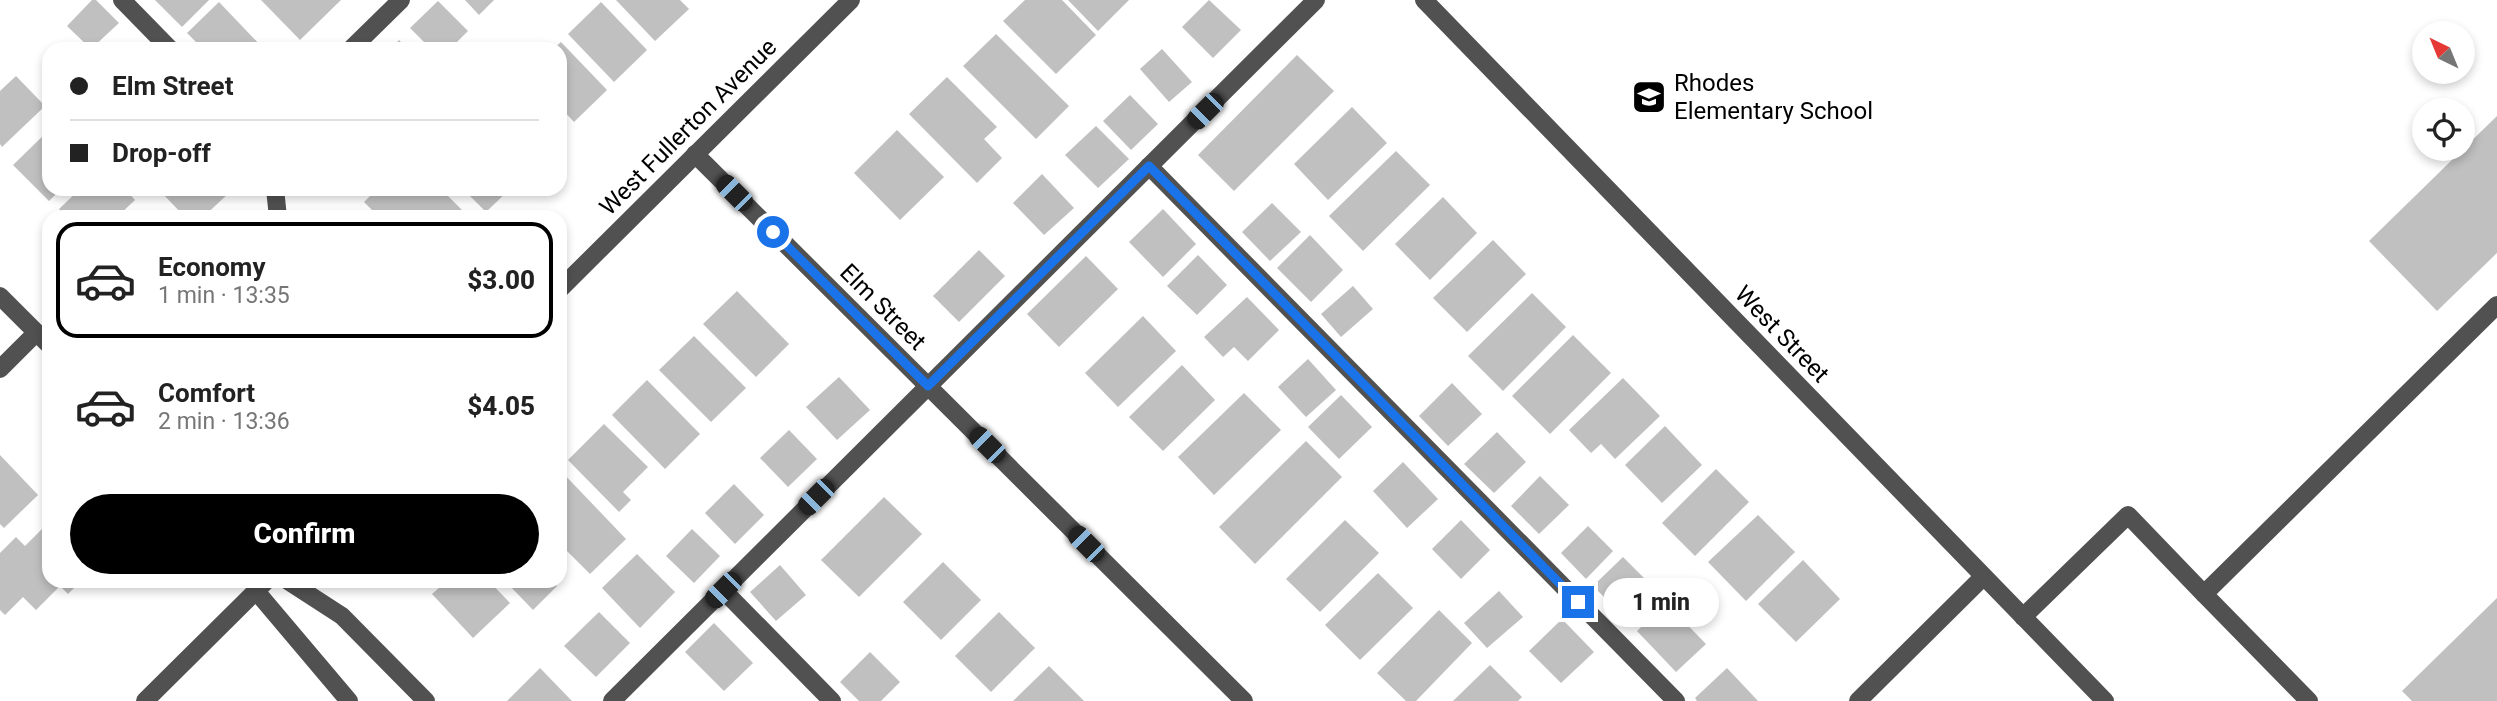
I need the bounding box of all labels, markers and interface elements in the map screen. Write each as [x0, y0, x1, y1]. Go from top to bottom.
north arrow [2412, 21, 2474, 84]
map controls [2412, 21, 2475, 161]
street label: West Fullerton Avenue [594, 33, 782, 221]
place label: Rhodes Elementary School [1674, 69, 1873, 125]
text: Elm Street [112, 71, 233, 101]
school or university icon: Rhodes Elementary School [1630, 78, 1668, 116]
car [1183, 89, 1228, 133]
button: locate [2412, 98, 2475, 161]
text: Drop-off [112, 138, 211, 168]
car [712, 171, 757, 215]
route start [757, 216, 789, 248]
icon: car [74, 249, 137, 312]
text: Economy [158, 252, 265, 282]
street label: Elm Street [834, 258, 932, 356]
text: $3.00 [467, 265, 535, 295]
street label: West Street [1729, 280, 1835, 388]
text: 1 min · 13:35 [158, 282, 290, 309]
icon: car [74, 375, 137, 438]
text: Comfort [158, 378, 255, 408]
text: $4.05 [467, 391, 535, 421]
text: 2 min · 13:36 [158, 408, 290, 435]
car [965, 423, 1010, 467]
car [794, 475, 839, 519]
button: Confirm [70, 494, 539, 574]
car [1064, 522, 1109, 566]
car [701, 568, 746, 612]
callout: 1 min [1602, 578, 1718, 626]
route end [1562, 586, 1594, 618]
text: 1 min [1632, 589, 1690, 616]

